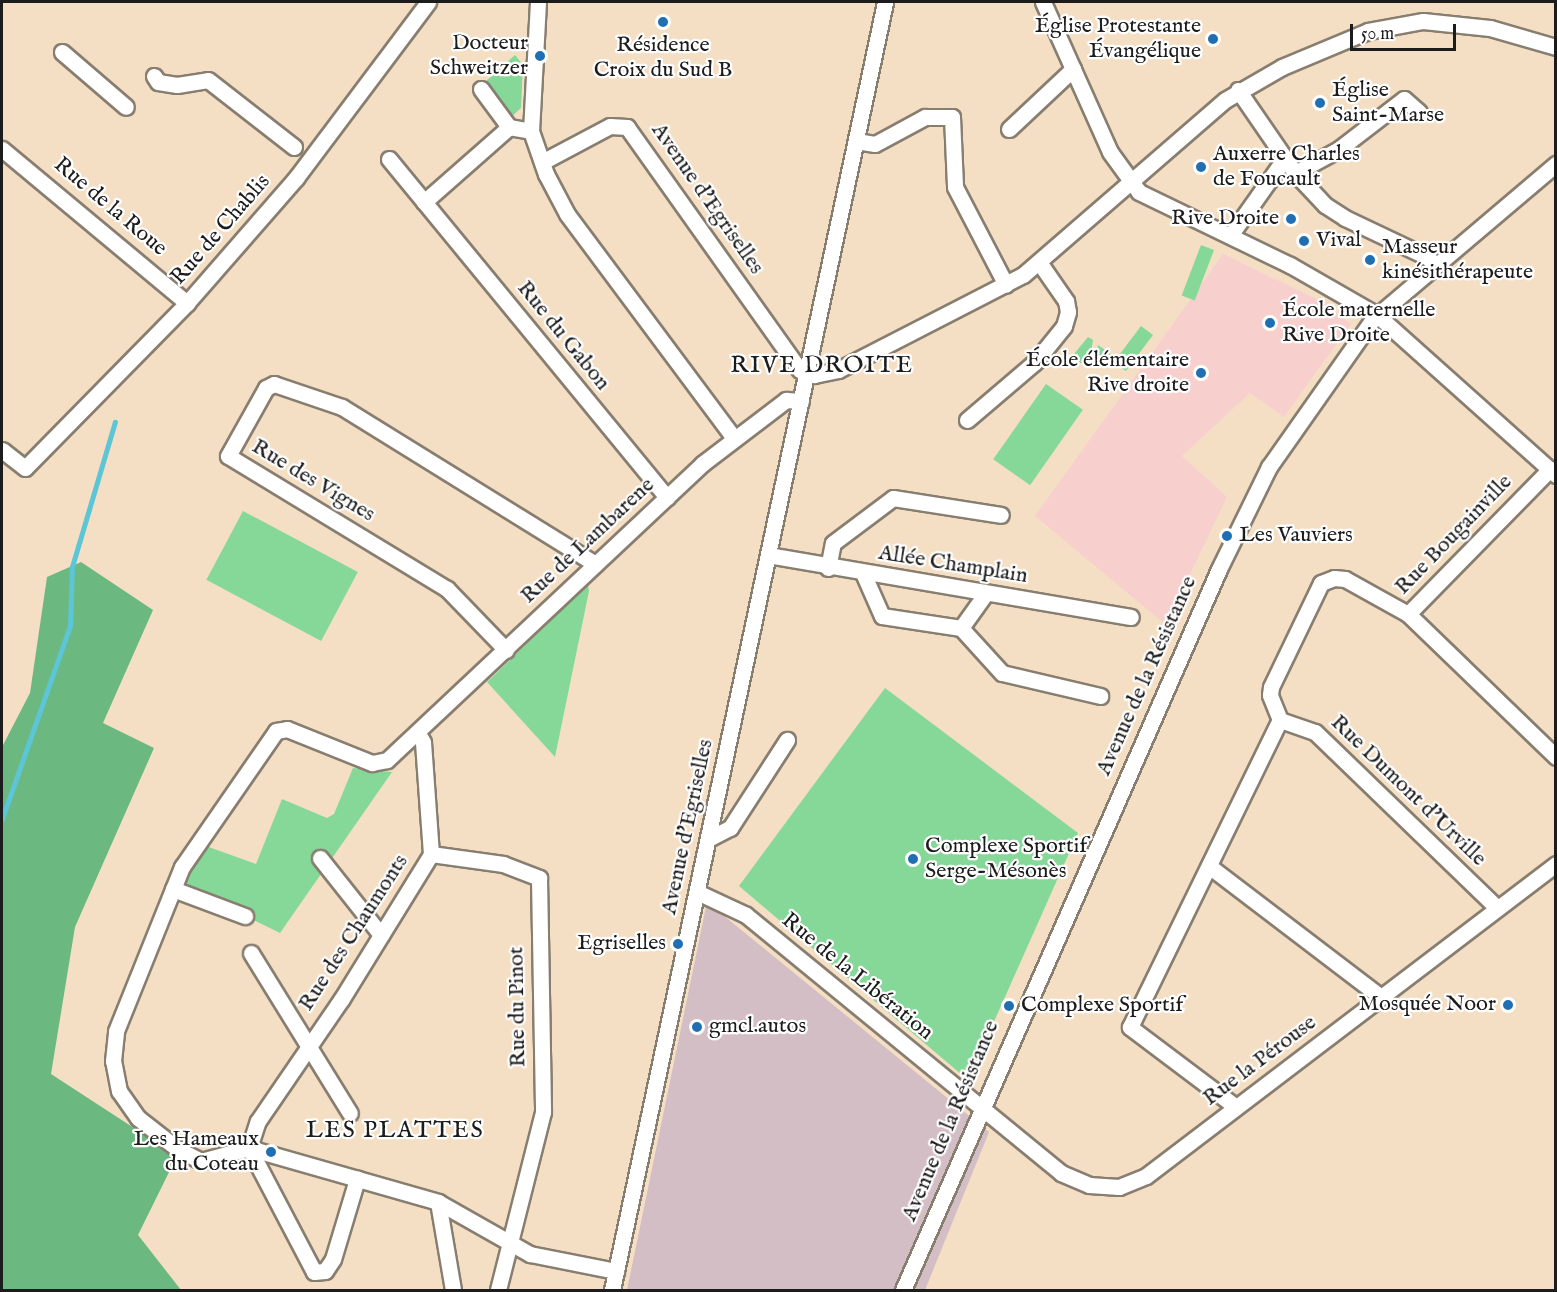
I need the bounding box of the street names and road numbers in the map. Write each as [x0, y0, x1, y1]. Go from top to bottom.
street label: Avenue d'Egriselles [645, 118, 769, 280]
street label: Rue de la Roue [48, 152, 172, 262]
street label: Rue de Chablis [166, 169, 276, 291]
street label: Rue du Gabon [511, 276, 615, 396]
street label: Rue des Vignes [247, 434, 379, 528]
street label: Rue Bougainville [1390, 469, 1518, 601]
street label: Rue de Lambarene [516, 472, 660, 610]
street label: Allée Champlain [877, 540, 1029, 590]
street label: Avenue de la Résistance [1091, 572, 1203, 780]
street label: Rue Dumont d'Urville [1325, 710, 1491, 872]
street label: Avenue d'Egriselles [657, 737, 719, 917]
street label: Rue des Chaumonts [294, 850, 414, 1016]
street label: Rue de la Libération [776, 908, 938, 1046]
street label: Rue du Pinot [504, 946, 532, 1068]
street label: Rue la Pérouse [1198, 1010, 1322, 1112]
street label: Avenue de la Résistance [897, 1017, 1005, 1225]

